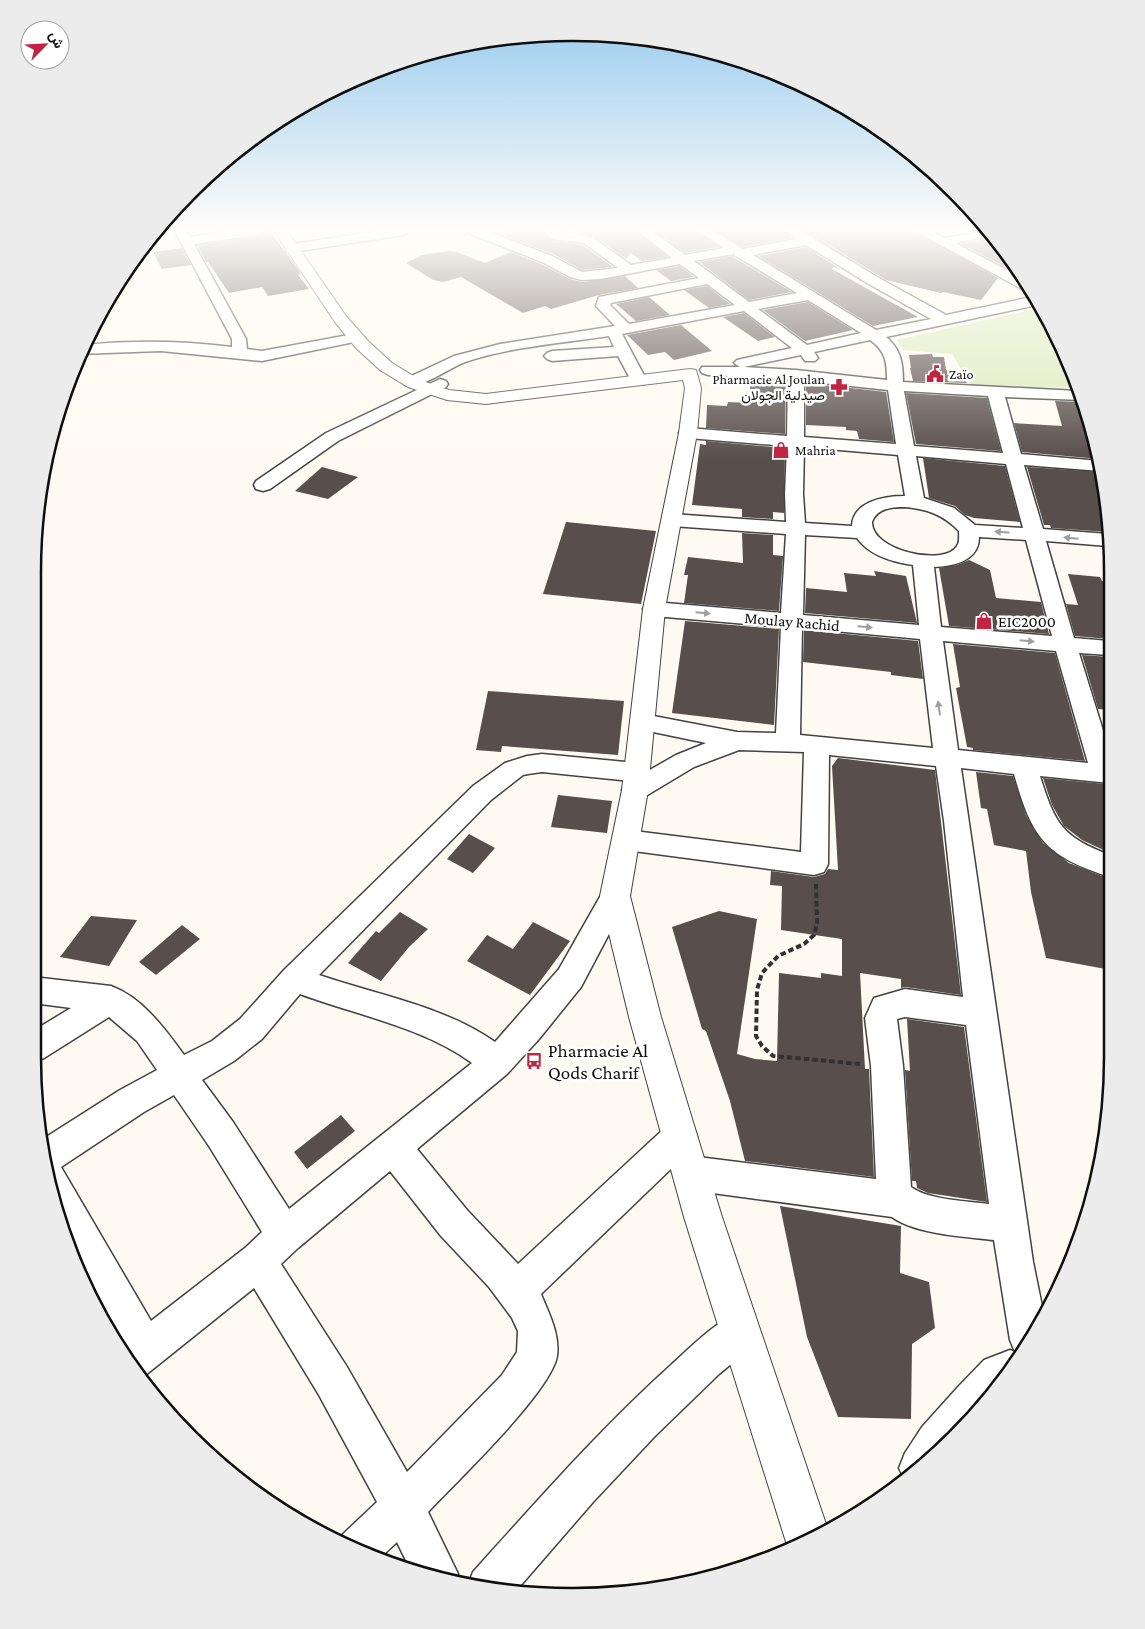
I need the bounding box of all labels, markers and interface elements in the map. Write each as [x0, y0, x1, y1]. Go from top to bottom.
north arrow [20, 20, 70, 70]
text: ش [45, 29, 68, 51]
public building icon: Zaïo [925, 364, 945, 384]
place label: Zaïo [949, 366, 973, 382]
place label: Pharmacie Al Joulan صيدلية الجولان [713, 371, 825, 404]
pharmacy icon: Pharmacie Al Joulan صيدلية الجولان [829, 377, 849, 397]
shop icon: Mahria [771, 440, 791, 460]
place label: Mahria [795, 442, 836, 458]
one-way arrow [993, 528, 1009, 536]
one-way arrow [1063, 533, 1079, 541]
street label: Moulay Rachid [744, 609, 841, 635]
one-way arrow [695, 610, 711, 618]
shop icon: EIC2000 [974, 611, 994, 631]
place label: EIC2000 [998, 613, 1056, 630]
one-way arrow [857, 623, 873, 631]
one-way arrow [1019, 637, 1035, 645]
one-way arrow [935, 700, 943, 716]
place label: Pharmacie Al Qods Charif [548, 1040, 648, 1083]
bus stop icon: Pharmacie Al Qods Charif [524, 1051, 544, 1071]

